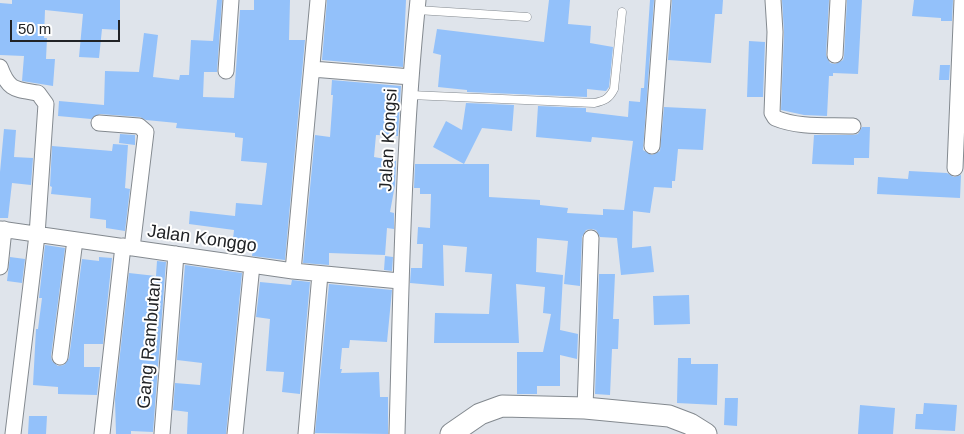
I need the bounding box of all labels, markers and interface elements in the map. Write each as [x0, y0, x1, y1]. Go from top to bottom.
scale bar [12, 10, 122, 42]
text: 50 m [18, 20, 51, 37]
street label: Jalan Kongsi [376, 88, 402, 192]
street label: Jalan Konggo [146, 221, 258, 257]
street label: Gang Rambutan [133, 276, 167, 410]

